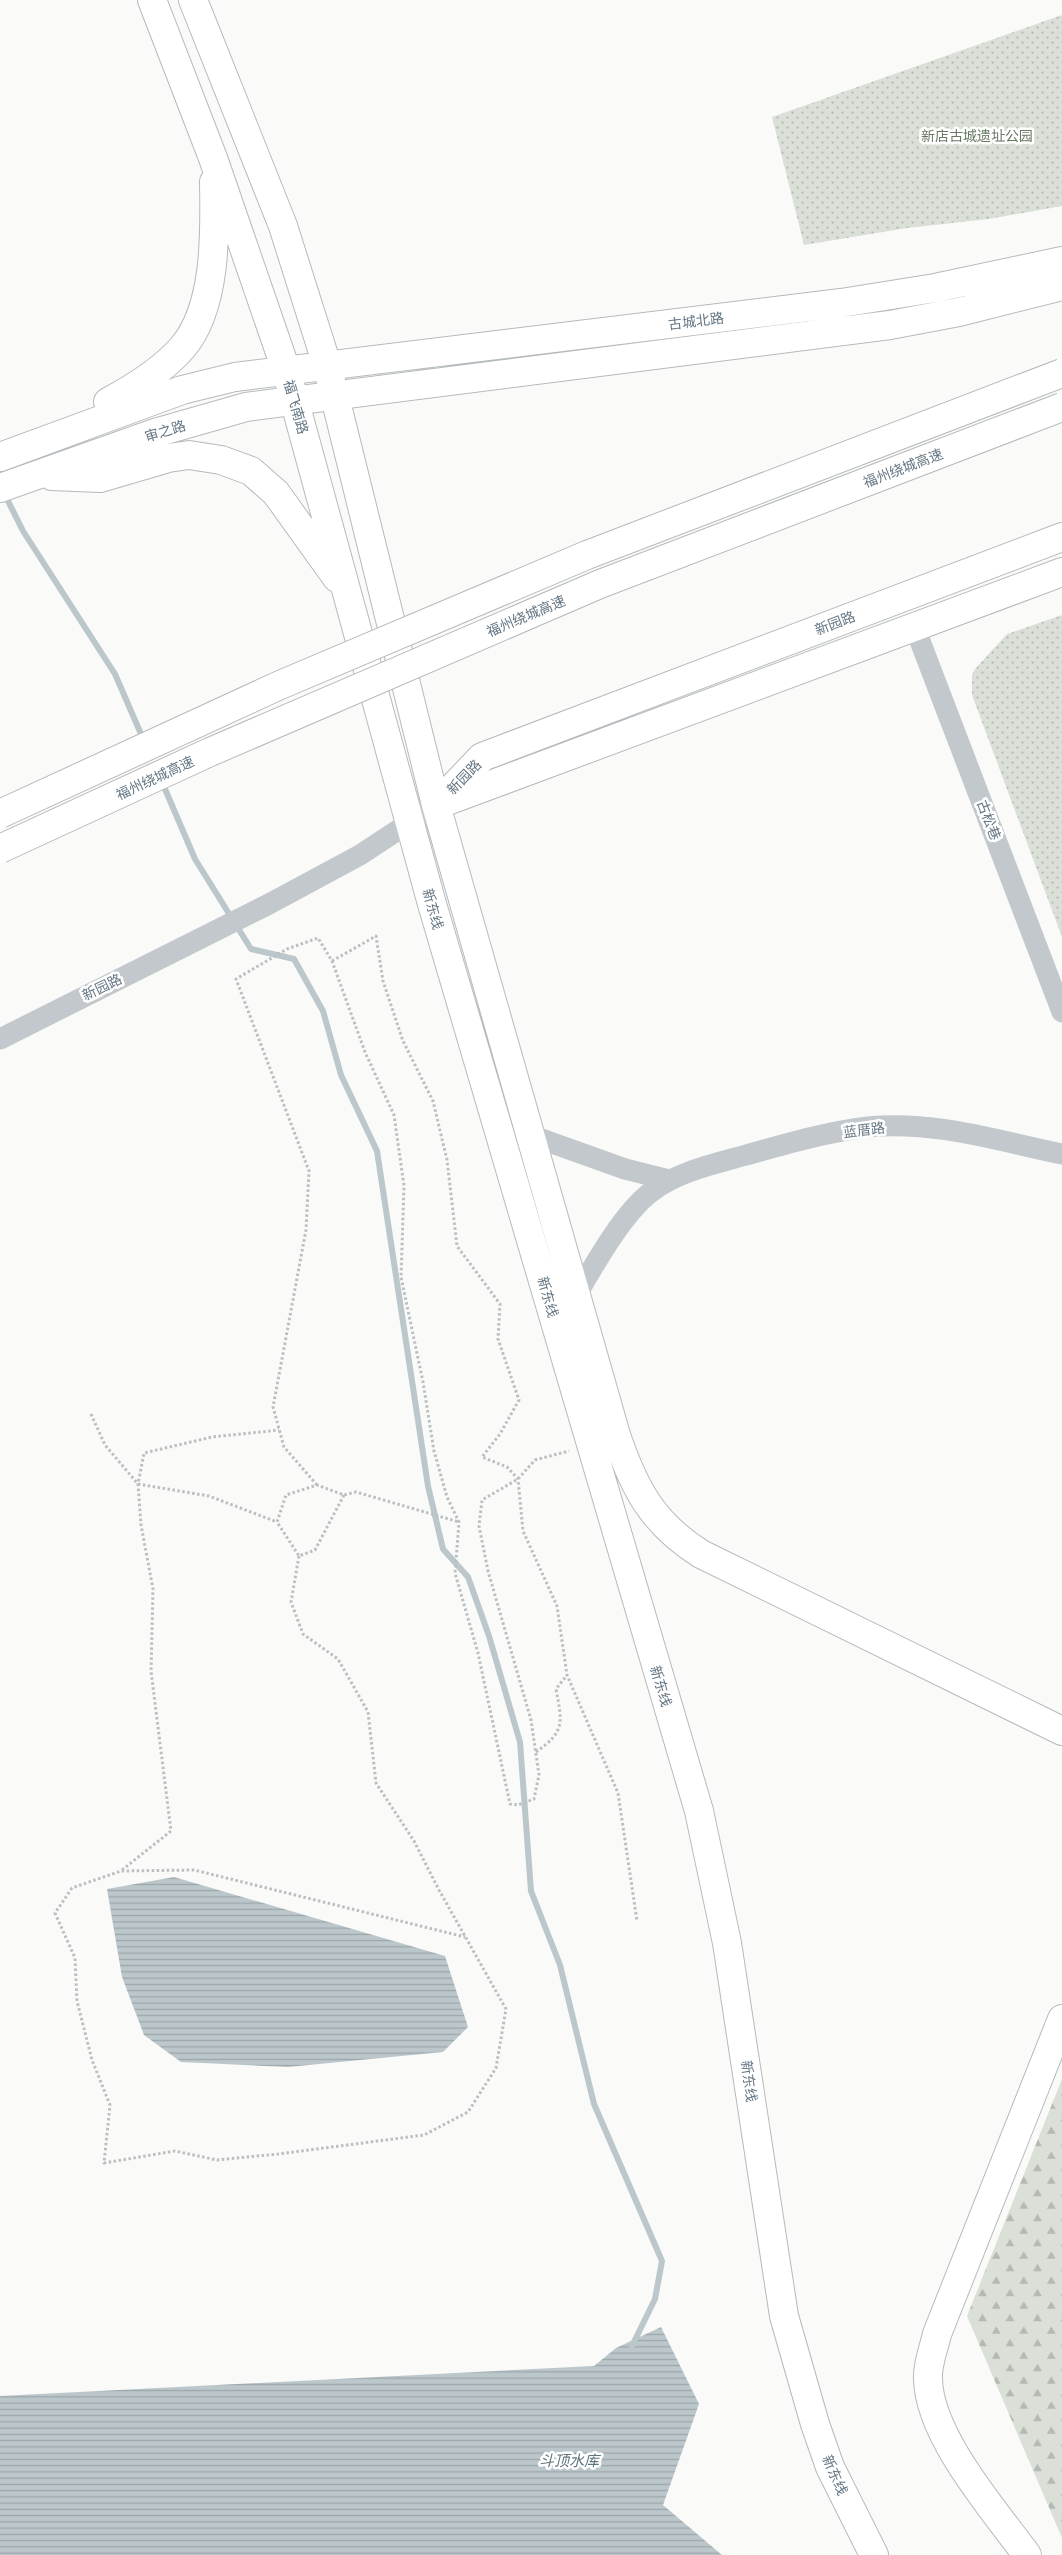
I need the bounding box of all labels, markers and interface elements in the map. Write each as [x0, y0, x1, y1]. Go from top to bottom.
park label: 新店古城遗址公园 [921, 127, 1033, 145]
street label: 古城北路 [667, 309, 725, 333]
street label: 福飞南路 [280, 378, 312, 436]
street label: 审之路 [142, 416, 188, 446]
street label: 福州绕城高速 [861, 445, 945, 491]
street label: 福州绕城高速 [484, 591, 568, 641]
street label: 新园路 [812, 607, 858, 639]
street label: 福州绕城高速 [113, 752, 197, 804]
street label: 新园路 [443, 756, 485, 798]
street label: 古松巷 [973, 797, 1005, 843]
street label: 新东线 [419, 886, 447, 932]
street label: 新园路 [79, 970, 125, 1004]
street label: 蓝厝路 [842, 1119, 886, 1141]
street label: 新东线 [534, 1274, 562, 1320]
street label: 新东线 [646, 1663, 676, 1709]
street label: 新东线 [737, 2059, 761, 2103]
water label: 斗顶水库 [539, 2451, 602, 2471]
street label: 新东线 [818, 2452, 852, 2498]

